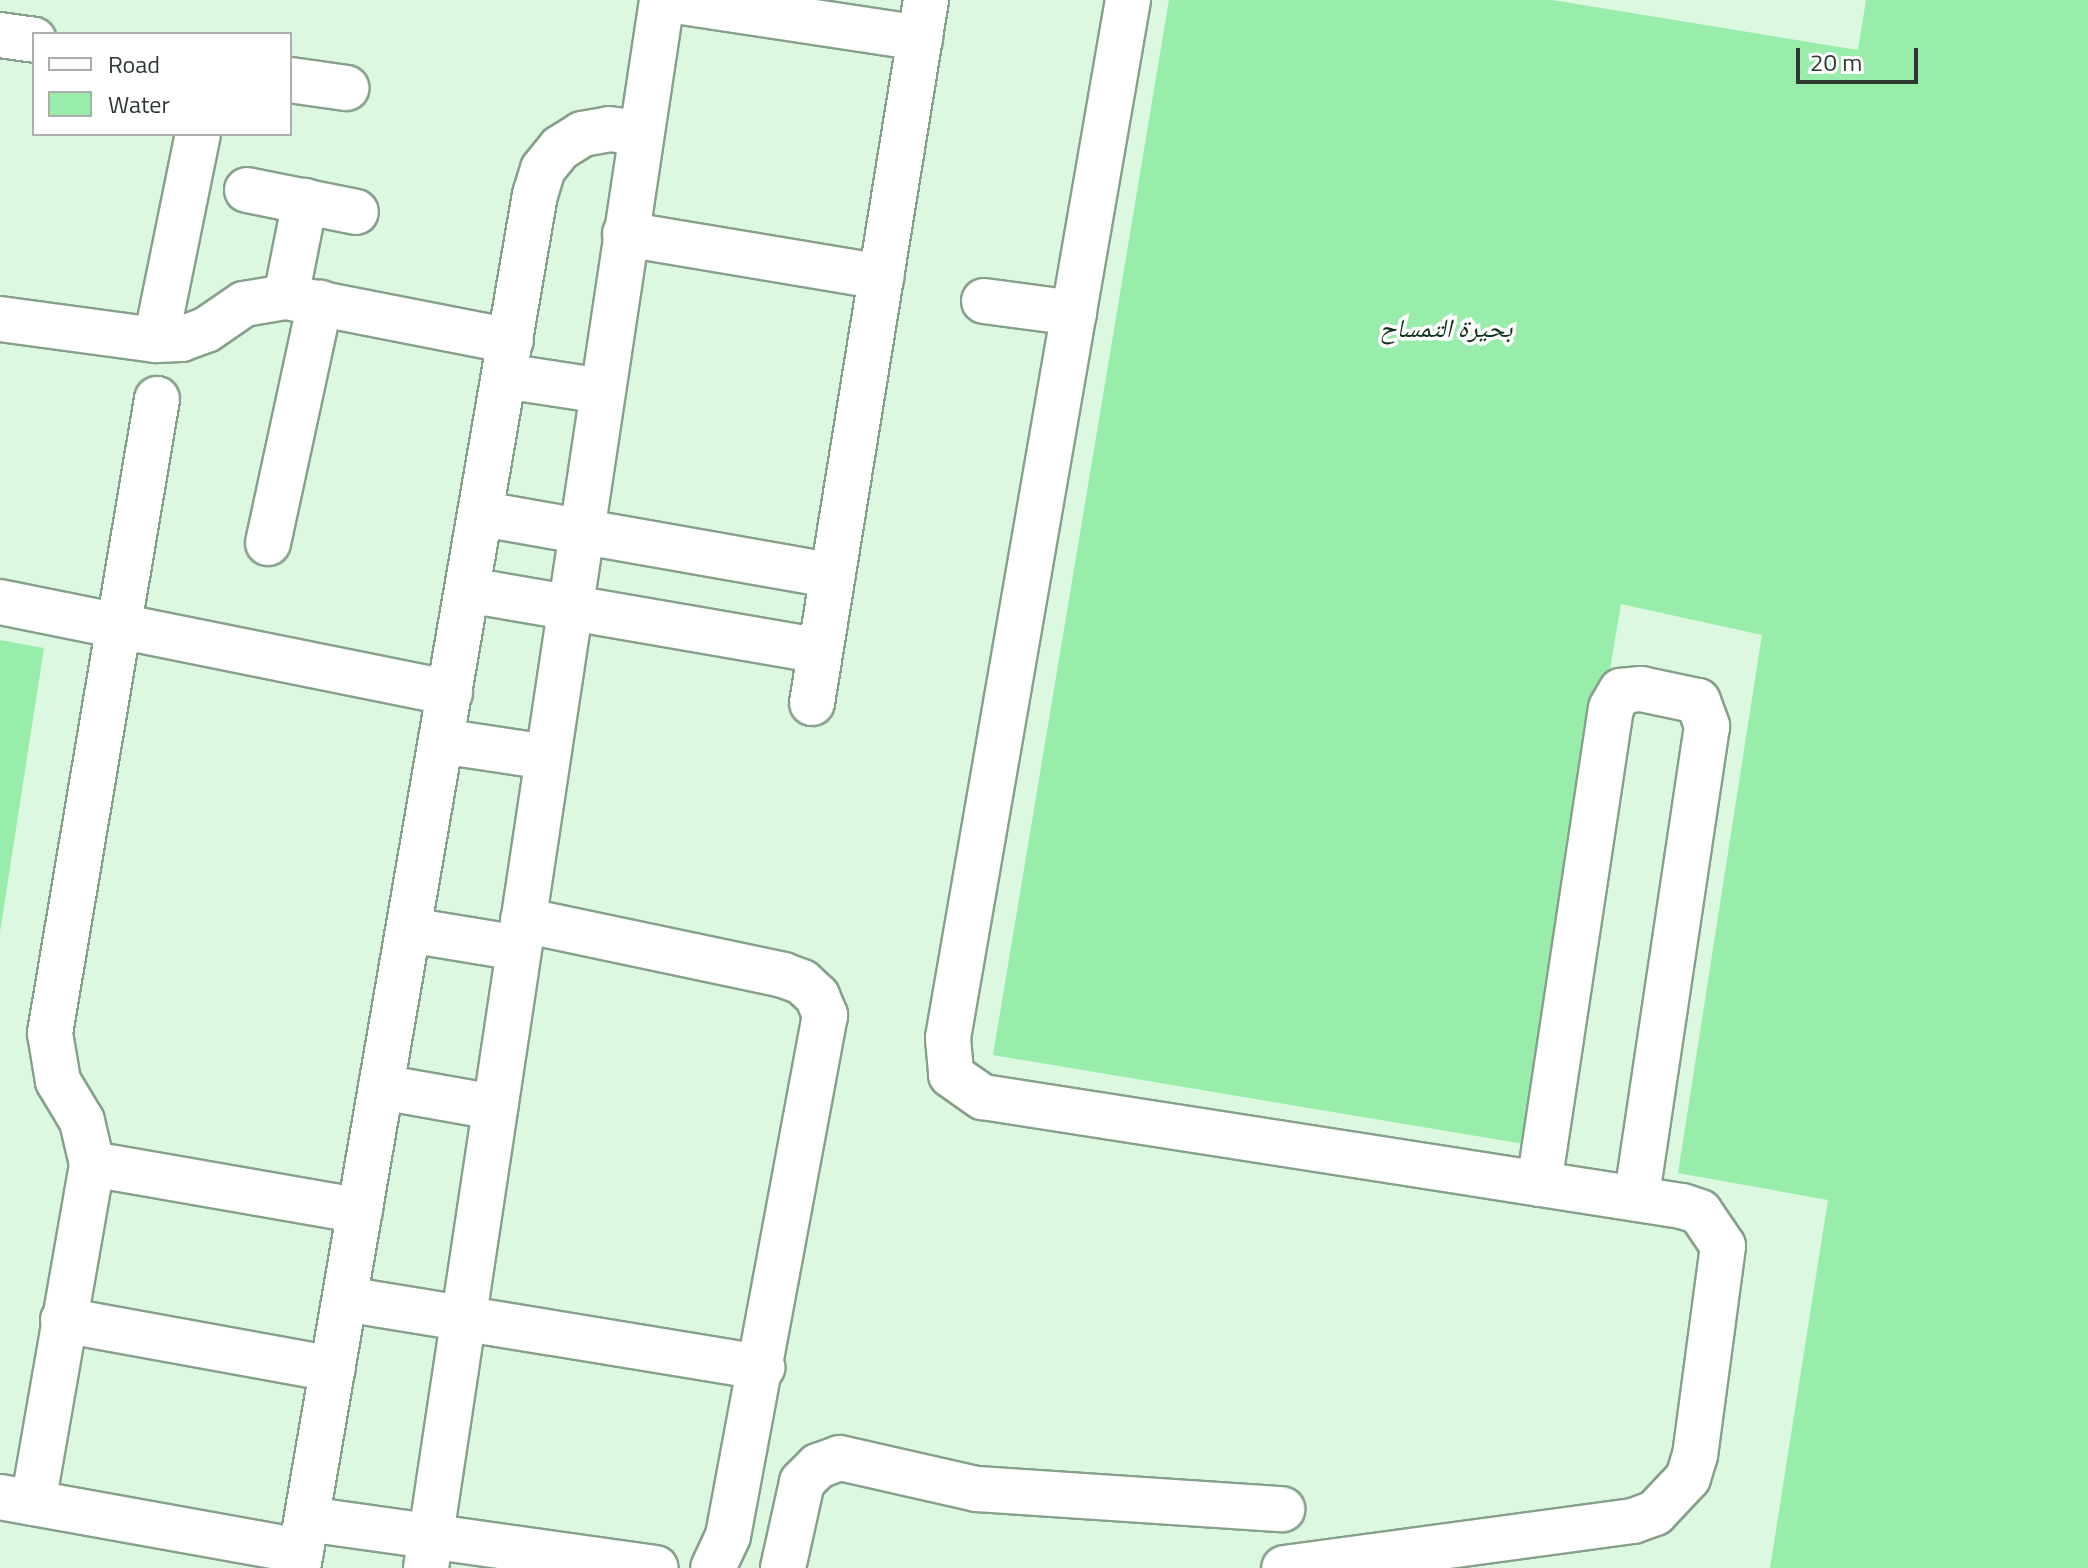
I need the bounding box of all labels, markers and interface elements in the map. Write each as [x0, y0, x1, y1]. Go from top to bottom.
legend [32, 32, 292, 136]
scale bar [1800, 32, 1922, 82]
text: 20 m [1810, 44, 1862, 80]
text: Road [108, 46, 160, 82]
text: Water [108, 86, 170, 122]
water label: بحيرة التمساح [1380, 312, 1512, 344]

